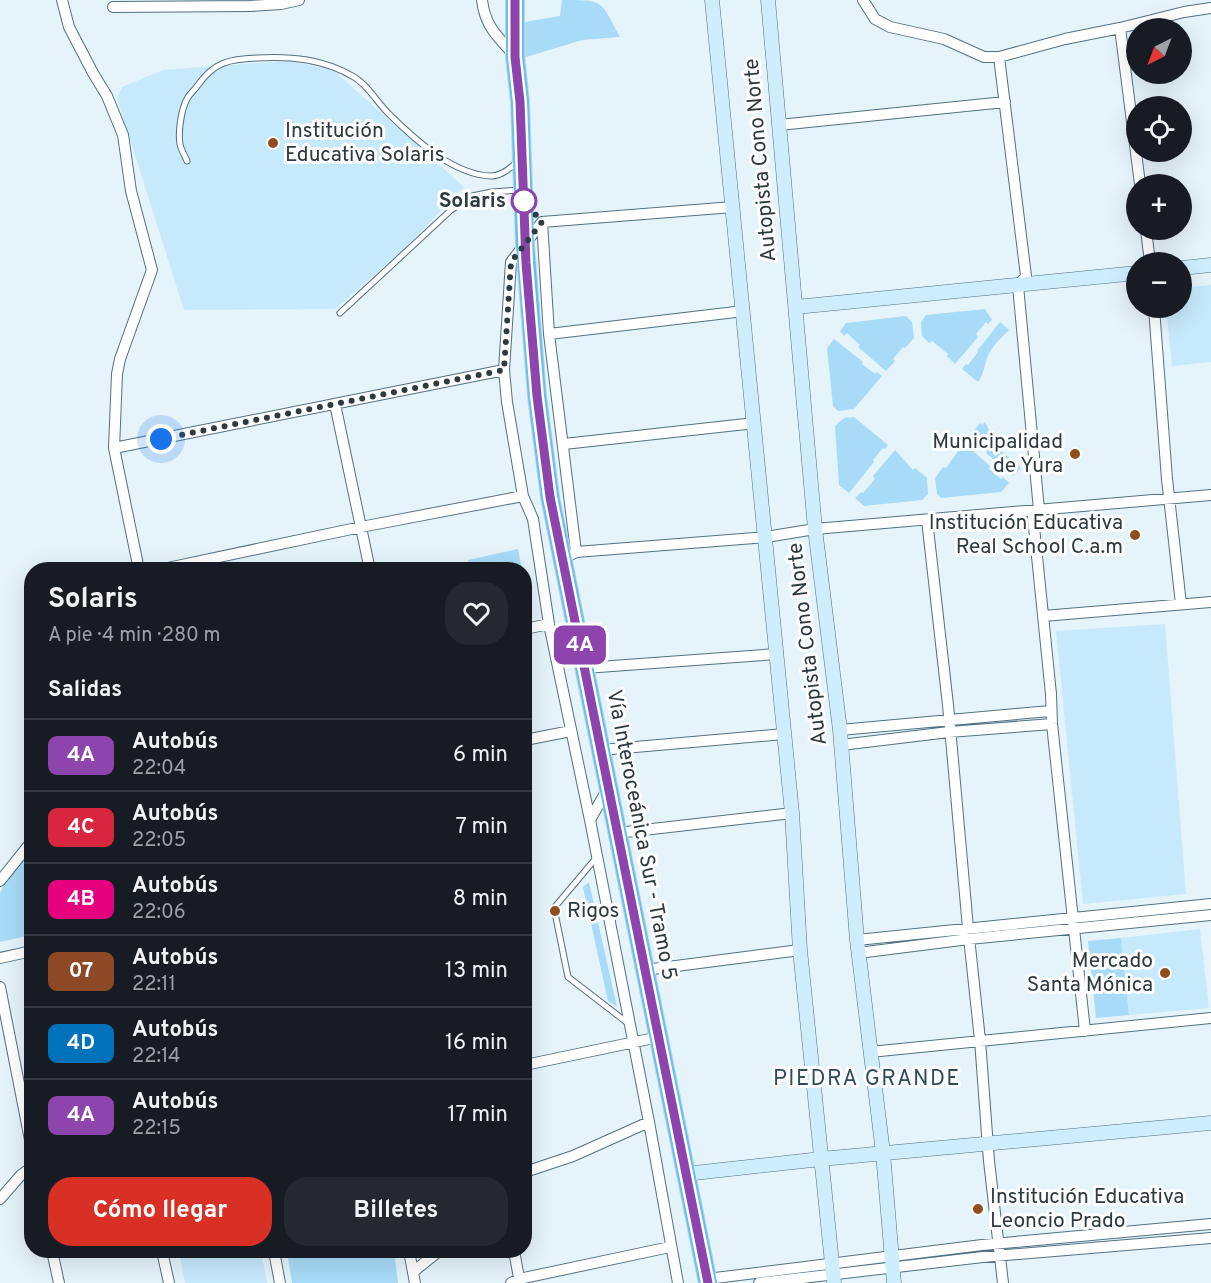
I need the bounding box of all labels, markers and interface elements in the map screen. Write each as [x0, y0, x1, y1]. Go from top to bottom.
north arrow [1126, 18, 1192, 84]
map controls [1126, 18, 1192, 318]
street label: Autopista Cono Norte [739, 57, 783, 263]
button: locate [1126, 96, 1192, 162]
place label: Institución Educativa Solaris [285, 118, 445, 169]
marker: Institución Educativa Solaris [266, 136, 280, 150]
button: + [1126, 174, 1192, 240]
place label: Solaris [439, 188, 506, 215]
marker: Solaris [511, 188, 537, 214]
button: − [1126, 252, 1192, 318]
your location [146, 424, 176, 454]
place label: Municipalidad de Yura [932, 429, 1063, 480]
marker: Municipalidad de Yura [1068, 447, 1082, 461]
place label: Institución Educativa Real School C.a.m [929, 510, 1123, 561]
marker: Institución Educativa Real School C.a.m [1128, 528, 1142, 542]
street label: Autopista Cono Norte [782, 541, 834, 747]
text: Solaris [48, 582, 138, 618]
button: heart [445, 582, 508, 645]
text: A pie · 4 min · 280 m [48, 623, 221, 649]
line badge: 4A [553, 626, 607, 664]
text: 4A [566, 632, 594, 659]
text: Salidas [48, 677, 122, 704]
street label: Vía Interoceánica Sur - Tramo 5 [600, 688, 682, 982]
text: Autobús [132, 729, 218, 756]
text: 4A [67, 742, 95, 769]
text: 6 min [453, 742, 508, 769]
text: 22:04 [132, 756, 186, 782]
text: Autobús [132, 801, 218, 828]
text: 4C [68, 814, 94, 841]
text: 7 min [456, 814, 508, 841]
text: 22:05 [132, 828, 186, 854]
text: Autobús [132, 873, 218, 900]
text: 4B [67, 886, 95, 913]
text: 8 min [453, 886, 508, 913]
place label: Rigos [567, 898, 619, 925]
text: 22:06 [132, 900, 186, 926]
marker: Rigos [548, 904, 562, 918]
text: Autobús [132, 945, 218, 972]
place label: Mercado Santa Mónica [1027, 948, 1153, 999]
text: 07 [69, 958, 93, 985]
text: 13 min [445, 958, 508, 985]
marker: Mercado Santa Mónica [1158, 966, 1172, 980]
text: 22:11 [132, 972, 176, 998]
text: Autobús [132, 1017, 218, 1044]
text: 4D [67, 1030, 95, 1057]
text: 16 min [445, 1030, 508, 1057]
text: 22:14 [132, 1044, 180, 1070]
district label: PIEDRA GRANDE [773, 1066, 961, 1093]
text: Autobús [132, 1089, 218, 1116]
text: 4A [67, 1102, 95, 1129]
text: 17 min [448, 1102, 508, 1129]
text: 22:15 [132, 1116, 181, 1142]
button: Cómo llegar [48, 1177, 272, 1246]
button: Billetes [284, 1177, 508, 1246]
place label: Institución Educativa Leoncio Prado [990, 1184, 1184, 1235]
marker: Institución Educativa Leoncio Prado [971, 1202, 985, 1216]

